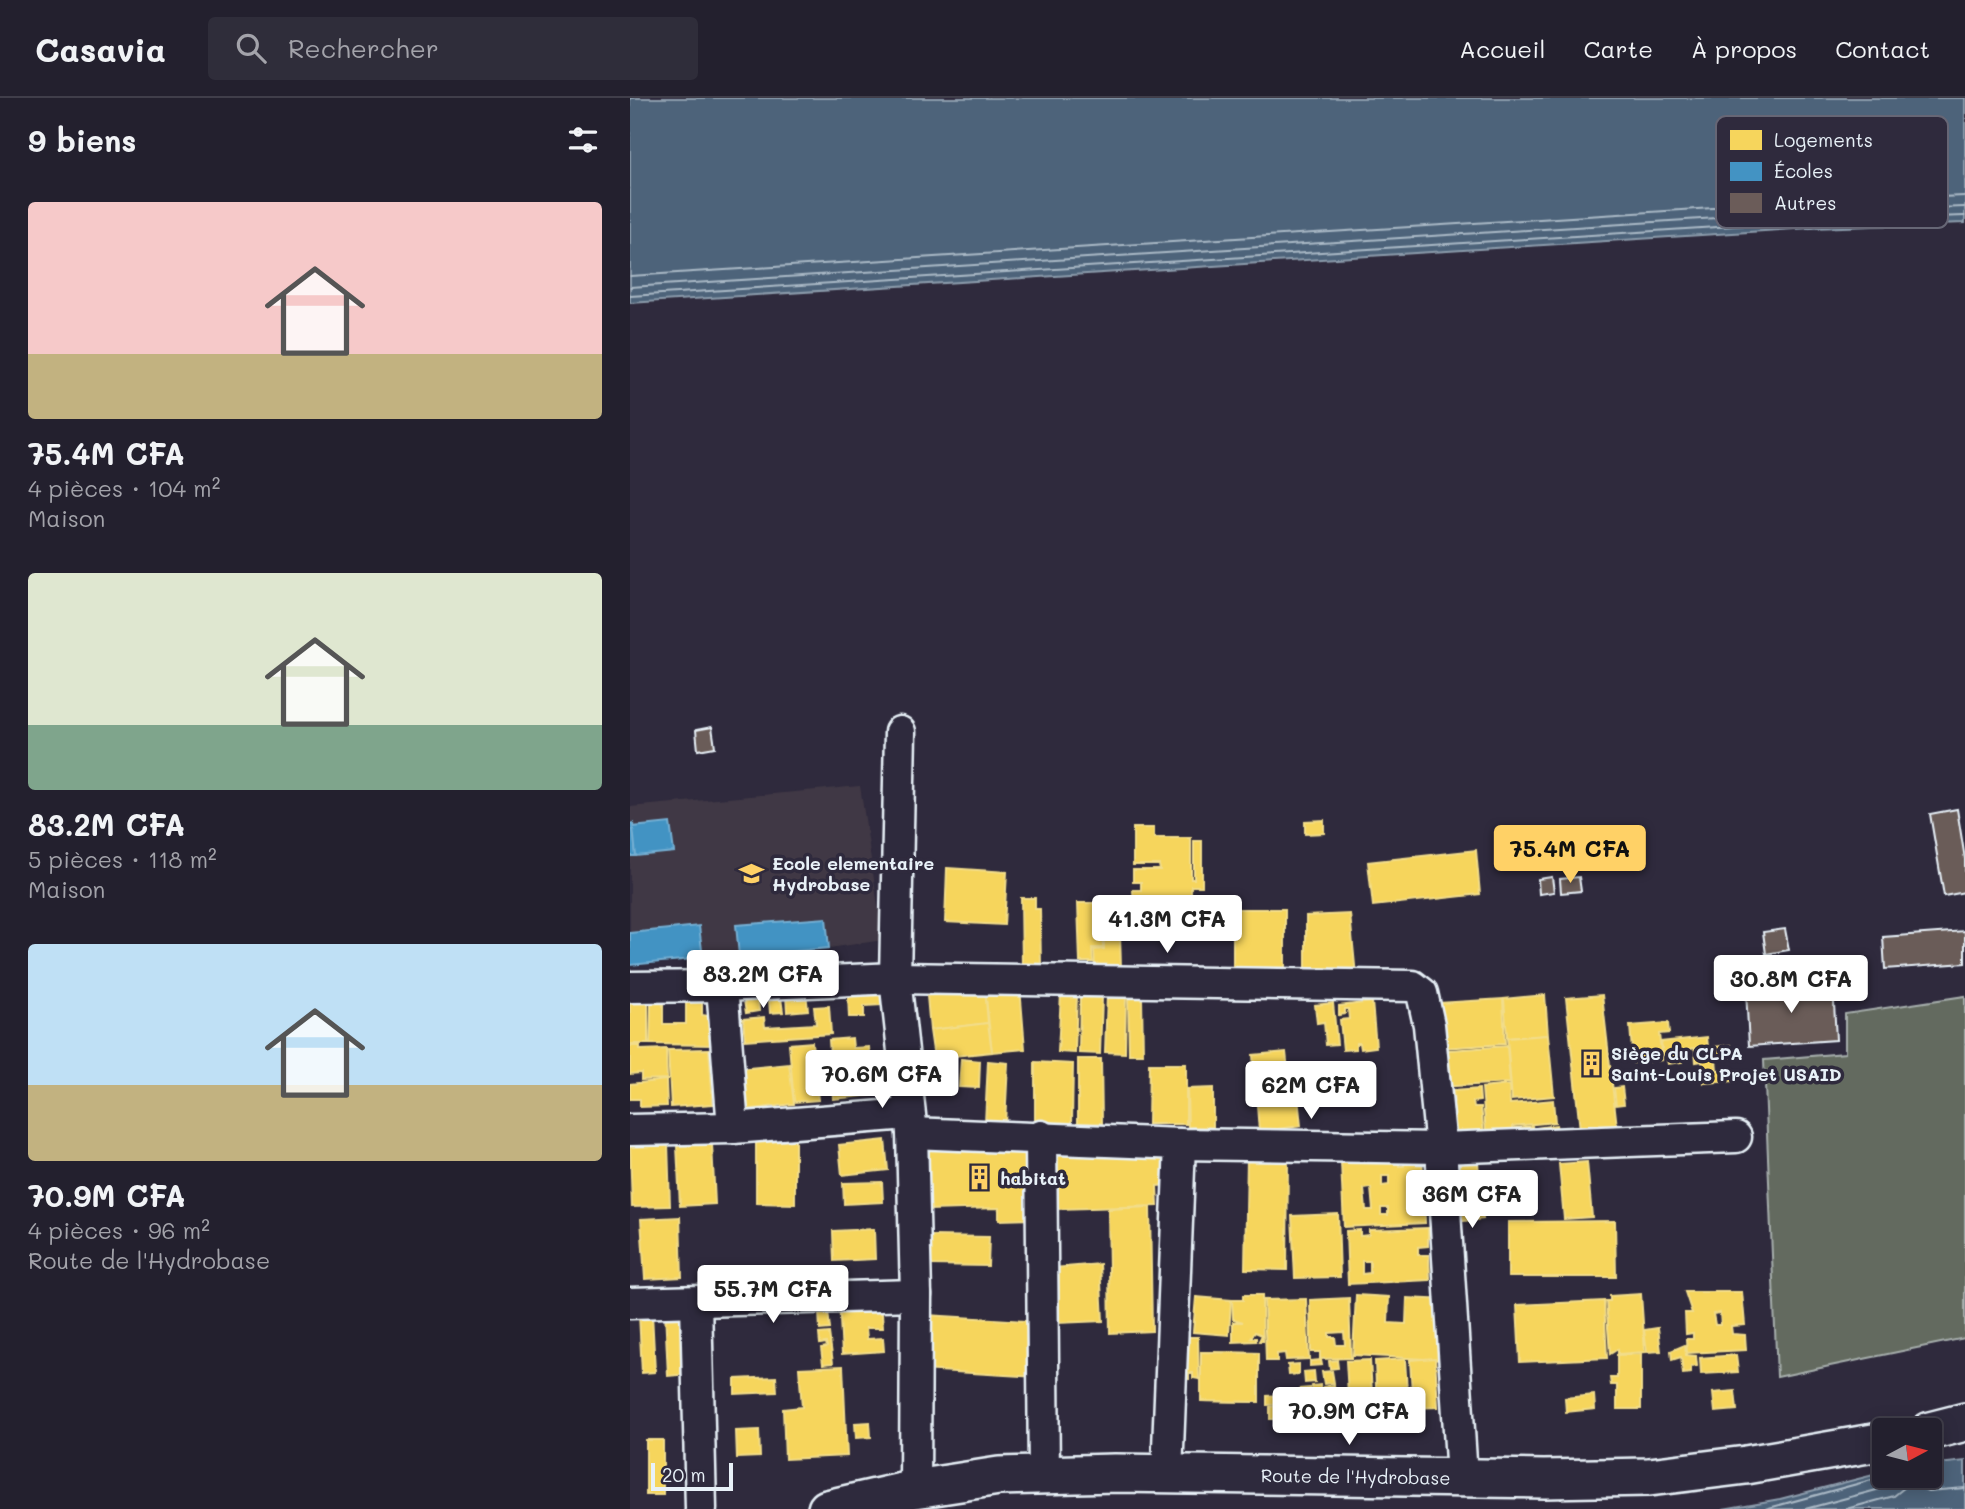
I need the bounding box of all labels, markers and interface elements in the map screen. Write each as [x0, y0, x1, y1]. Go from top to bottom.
search box [208, 17, 698, 80]
text: Casavia [35, 27, 166, 70]
icon: search [232, 29, 270, 67]
text: Rechercher [288, 31, 439, 65]
text: Accueil [1459, 33, 1545, 64]
text: Carte [1583, 33, 1653, 64]
text: À propos [1691, 33, 1797, 64]
text: Contact [1835, 33, 1930, 64]
legend [1716, 116, 1948, 228]
text: 9 biens [28, 120, 136, 160]
icon: filters [564, 121, 602, 159]
text: Logements [1774, 127, 1873, 152]
text: Écoles [1774, 158, 1833, 183]
text: Autres [1774, 190, 1836, 215]
icon: home [252, 248, 378, 374]
text: 75.4M CFA [28, 433, 185, 473]
text: 4 pièces · 104 m² [28, 473, 220, 503]
text: Maison [28, 503, 105, 533]
icon: home [252, 619, 378, 745]
text: 83.2M CFA [28, 804, 185, 844]
pin: 75.4M CFA [1490, 826, 1650, 885]
text: 75.4M CFA [1510, 833, 1630, 863]
text: 5 pièces · 118 m² [28, 844, 217, 874]
place label: Ecole elementaire Hydrobase [772, 851, 934, 896]
school or university icon: Ecole elementaire Hydrobase [738, 859, 766, 887]
text: Maison [28, 874, 105, 904]
pin: 41.3M CFA [1087, 896, 1247, 955]
text: 41.3M CFA [1108, 903, 1226, 933]
pin: 83.2M CFA [683, 950, 843, 1010]
pin: 30.8M CFA [1711, 956, 1871, 1015]
text: 83.2M CFA [703, 958, 823, 988]
text: 30.8M CFA [1730, 963, 1852, 993]
icon: home [252, 990, 378, 1116]
place label: Siège du CLPA Saint-Louis Projet USAID [1611, 1041, 1842, 1086]
building icon: Siège du CLPA Saint-Louis Projet USAID [1577, 1049, 1605, 1077]
pin: 70.6M CFA [802, 1051, 962, 1110]
text: 70.6M CFA [821, 1058, 943, 1088]
pin: 62M CFA [1246, 1062, 1376, 1121]
text: 62M CFA [1261, 1069, 1361, 1099]
building icon: habitat [966, 1164, 994, 1192]
place label: habitat [1000, 1166, 1066, 1190]
pin: 36M CFA [1407, 1170, 1537, 1230]
text: 70.9M CFA [28, 1175, 186, 1215]
text: 36M CFA [1422, 1178, 1522, 1208]
text: 4 pièces · 96 m² [28, 1215, 210, 1245]
text: Route de l'Hydrobase [28, 1245, 270, 1275]
pin: 55.7M CFA [693, 1266, 853, 1325]
text: 55.7M CFA [713, 1273, 833, 1303]
pin: 70.9M CFA [1269, 1388, 1429, 1447]
text: 70.9M CFA [1289, 1395, 1409, 1425]
north arrow [1872, 1418, 1942, 1488]
map controls [1872, 1418, 1942, 1488]
scale bar [651, 1460, 733, 1492]
text: 20 m [662, 1462, 706, 1487]
street label: Route de l'Hydrobase [1261, 1463, 1451, 1490]

